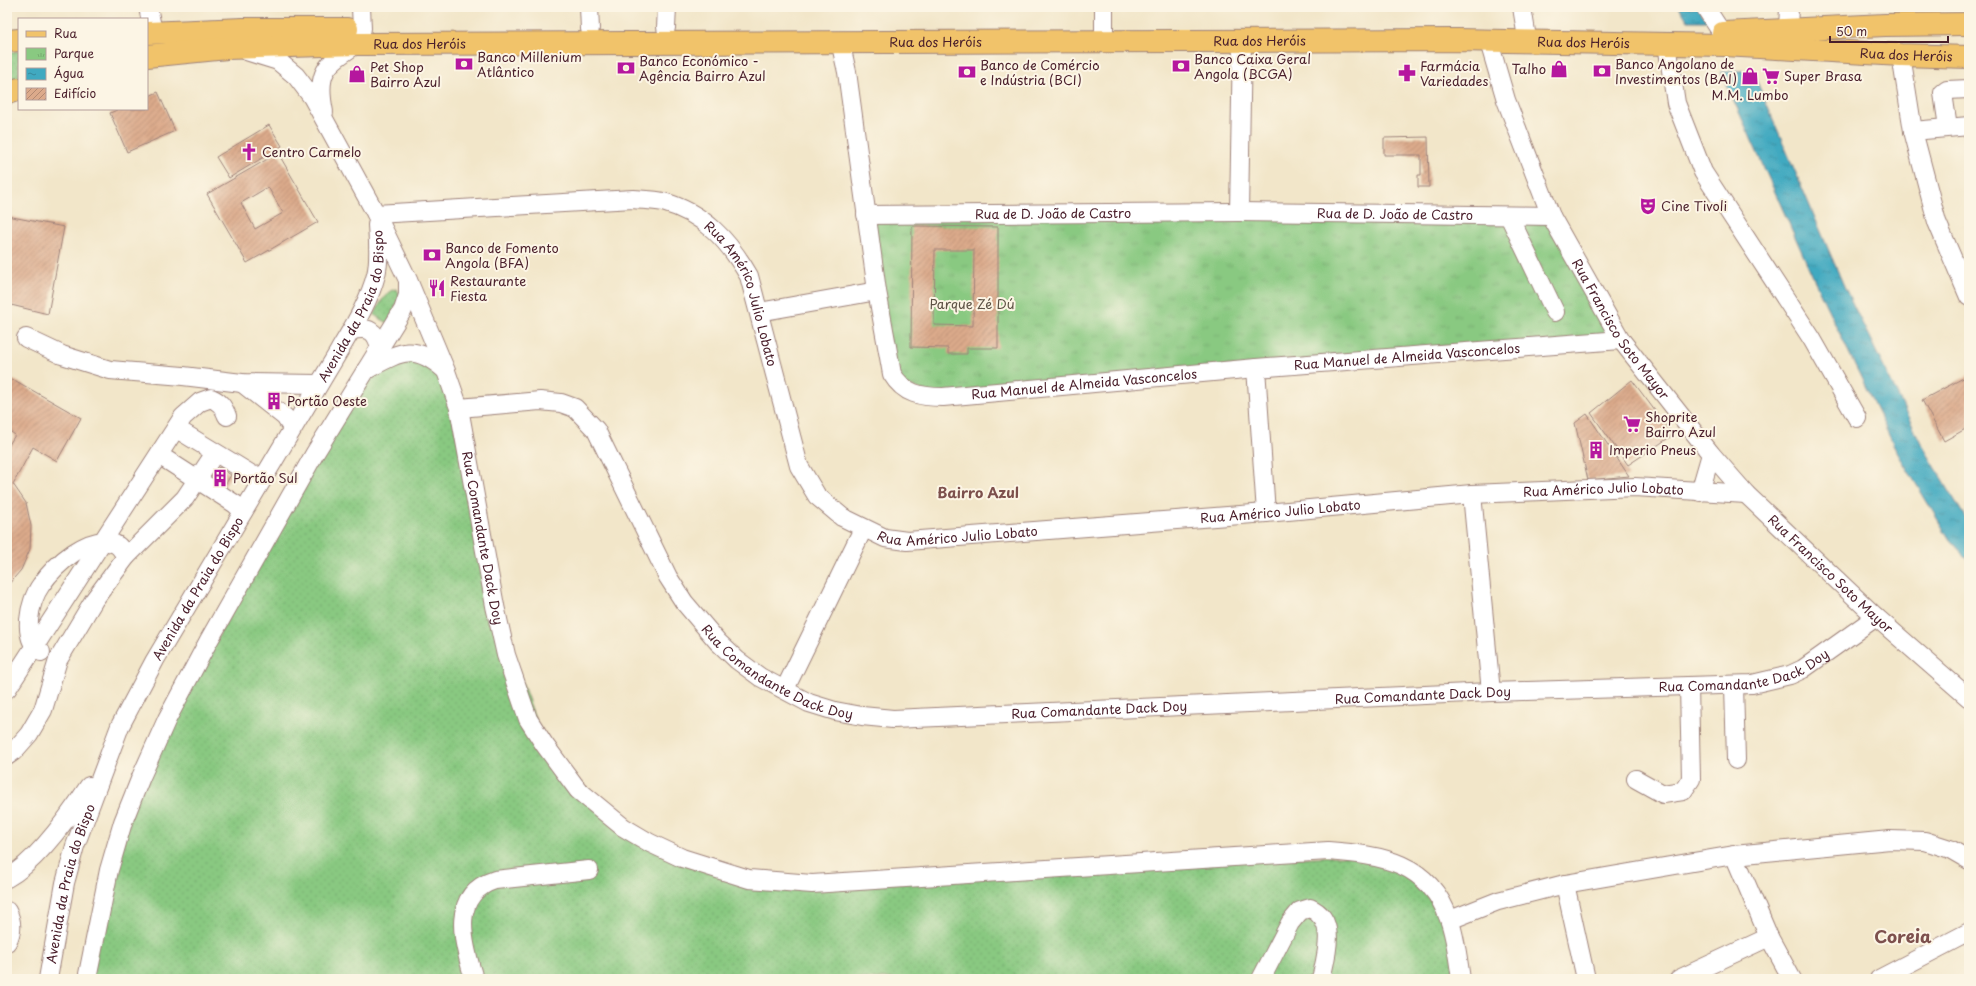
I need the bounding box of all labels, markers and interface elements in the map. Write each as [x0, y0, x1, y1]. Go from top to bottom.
legend [18, 18, 148, 110]
scale bar [1830, 18, 1948, 44]
text: 50 m [1836, 22, 1867, 40]
text: Rua [54, 24, 78, 42]
street label: Rua dos Heróis [1213, 31, 1306, 50]
street label: Rua dos Heróis [889, 32, 982, 51]
street label: Rua dos Heróis [1537, 32, 1630, 52]
street label: Rua dos Heróis [373, 34, 466, 53]
street label: Rua dos Heróis [1859, 43, 1953, 66]
text: Parque [54, 44, 94, 62]
place label: Banco Millenium Atlântico [477, 47, 582, 81]
place label: Banco Caixa Geral Angola (BCGA) [1194, 49, 1311, 83]
place label: Banco Económico - Agência Bairro Azul [639, 51, 766, 85]
bank icon: Banco Millenium Atlântico [454, 54, 474, 74]
place label: Banco Angolano de Investimentos (BAI) [1615, 54, 1737, 88]
place label: Banco de Comércio e Indústria (BCI) [980, 55, 1099, 89]
bank icon: Banco Caixa Geral Angola (BCGA) [1171, 56, 1191, 76]
place label: Farmácia Variedades [1420, 56, 1488, 90]
place label: Pet Shop Bairro Azul [370, 57, 441, 91]
bank icon: Banco Económico - Agência Bairro Azul [616, 58, 636, 78]
place label: Talho [1512, 59, 1546, 78]
shop icon: Talho [1549, 59, 1569, 79]
bank icon: Banco Angolano de Investimentos (BAI) [1592, 61, 1612, 81]
bank icon: Banco de Comércio e Indústria (BCI) [957, 62, 977, 82]
pharmacy icon: Farmácia Variedades [1397, 63, 1417, 83]
text: Água [54, 64, 85, 82]
shop icon: Pet Shop Bairro Azul [347, 64, 367, 84]
shop icon: M.M. Lumbo [1740, 66, 1760, 86]
supermarket icon: Super Brasa [1761, 66, 1781, 86]
place label: Super Brasa [1784, 66, 1863, 85]
text: Edifício [54, 84, 96, 102]
place label: M.M. Lumbo [1712, 85, 1788, 104]
church icon: Centro Carmelo [239, 142, 259, 162]
place label: Centro Carmelo [262, 142, 361, 161]
theatre icon: Cine Tivoli [1638, 196, 1658, 216]
place label: Cine Tivoli [1661, 196, 1727, 215]
street label: Rua de D. João de Castro [975, 203, 1131, 223]
street label: Rua de D. João de Castro [1317, 203, 1473, 224]
street label: Rua Américo Julio Lobato [701, 216, 782, 368]
street label: Avenida da Praia do Bispo [313, 229, 387, 385]
place label: Banco de Fomento Angola (BFA) [445, 238, 559, 272]
bank icon: Banco de Fomento Angola (BFA) [422, 245, 442, 265]
street label: Rua Francisco Soto Mayor [1568, 255, 1675, 404]
place label: Restaurante Fiesta [450, 271, 526, 305]
restaurant icon: Restaurante Fiesta [427, 278, 447, 298]
park label: Parque Zé Dú [930, 294, 1014, 313]
street label: Rua Manuel de Almeida Vasconcelos [1293, 338, 1521, 374]
street label: Rua Manuel de Almeida Vasconcelos [970, 364, 1198, 403]
building icon: Portão Oeste [264, 391, 284, 411]
place label: Portão Oeste [287, 391, 367, 410]
place label: Shoprite Bairro Azul [1645, 407, 1716, 441]
supermarket icon: Shoprite Bairro Azul [1622, 414, 1642, 434]
building icon: Imperio Pneus [1586, 440, 1606, 460]
place label: Imperio Pneus [1609, 440, 1696, 459]
street label: Rua Comandante Dack Doy [458, 449, 509, 626]
building icon: Portão Sul [210, 468, 230, 488]
place label: Portão Sul [233, 468, 298, 487]
street label: Rua Américo Julio Lobato [1523, 477, 1684, 501]
district label: Bairro Azul [937, 482, 1019, 503]
street label: Rua Américo Julio Lobato [1199, 494, 1361, 527]
street label: Rua Francisco Soto Mayor [1764, 510, 1898, 638]
street label: Avenida da Praia do Bispo [147, 513, 247, 664]
street label: Rua Américo Julio Lobato [874, 521, 1038, 550]
street label: Rua Comandante Dack Doy [698, 620, 855, 723]
street label: Rua Comandante Dack Doy [1658, 644, 1832, 696]
street label: Rua Comandante Dack Doy [1334, 681, 1511, 708]
street label: Rua Comandante Dack Doy [1011, 696, 1188, 723]
street label: Avenida da Praia do Bispo [41, 801, 99, 965]
district label: Coreia [1874, 923, 1932, 949]

